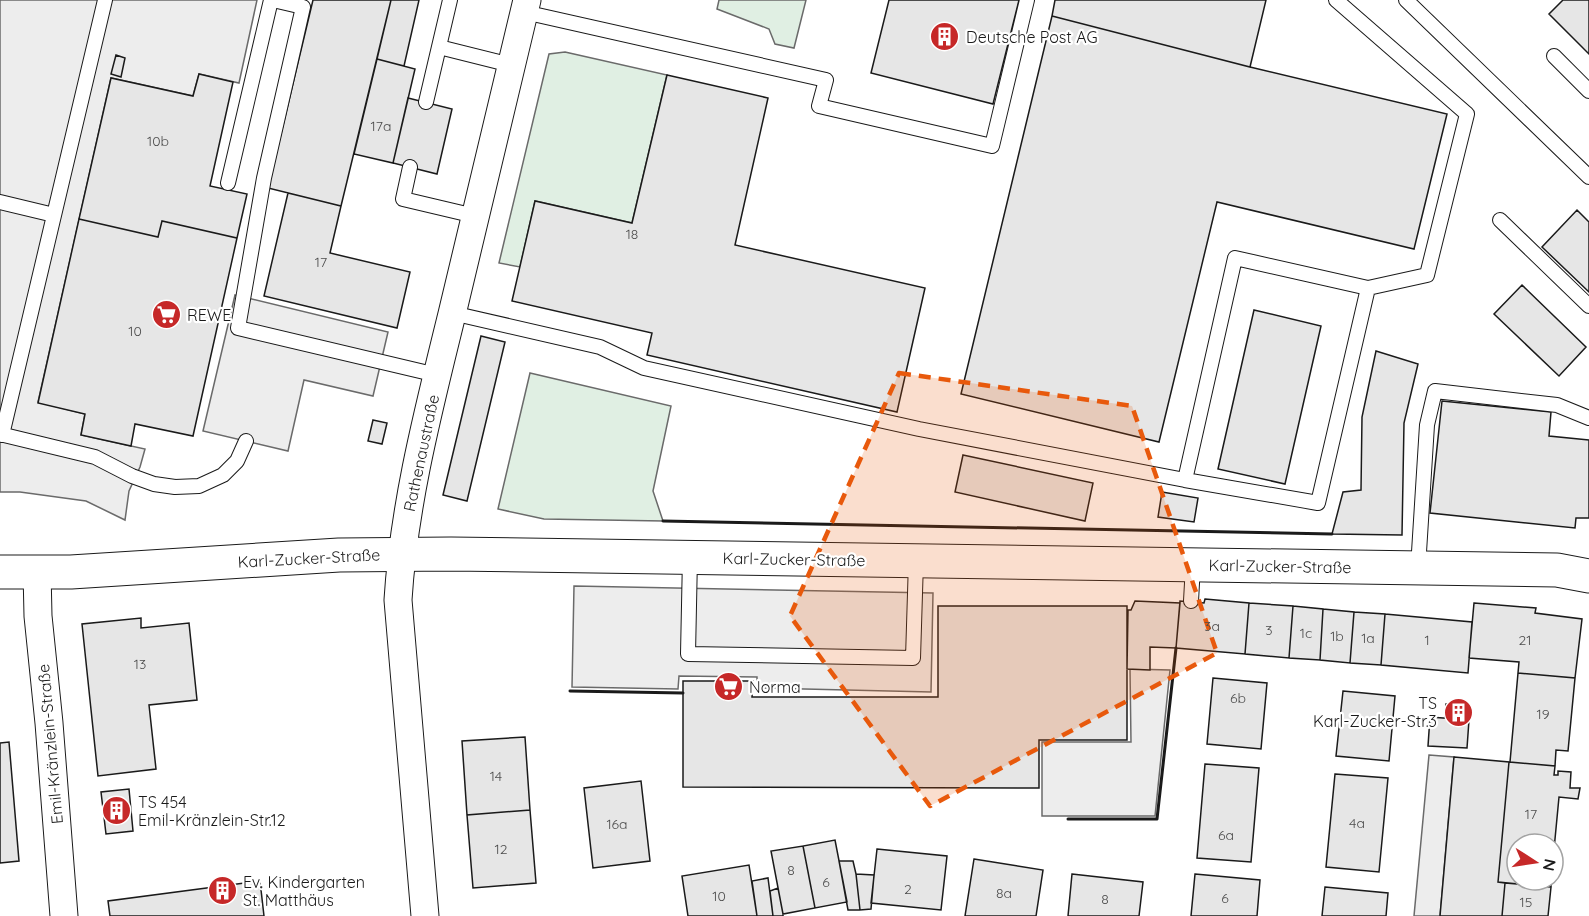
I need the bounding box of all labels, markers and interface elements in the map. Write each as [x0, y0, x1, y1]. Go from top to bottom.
building icon: Deutsche Post AG [929, 21, 961, 53]
place label: Deutsche Post AG [966, 27, 1098, 47]
house number: 17a [371, 117, 391, 135]
house number: 10b [147, 132, 169, 150]
house number: 18 [626, 225, 638, 243]
house number: 17 [315, 253, 327, 271]
supermarket icon: REWE [150, 299, 182, 331]
place label: REWE [187, 305, 231, 325]
house number: 10 [128, 322, 142, 340]
street label: Rathenaustraße [399, 393, 443, 513]
street label: Karl-Zucker-Straße [237, 544, 381, 572]
street label: Karl-Zucker-Straße [723, 548, 865, 570]
street label: Karl-Zucker-Straße [1209, 555, 1351, 577]
house number: 3a [1204, 617, 1220, 635]
house number: 3 [1265, 621, 1273, 639]
house number: 1c [1300, 624, 1312, 642]
house number: 1b [1330, 627, 1344, 645]
house number: 1a [1361, 629, 1375, 647]
house number: 1 [1424, 631, 1430, 649]
house number: 21 [1519, 631, 1531, 649]
house number: 13 [134, 655, 146, 673]
street label: Emil-Kränzlein-Straße [33, 663, 67, 825]
supermarket icon: Norma [712, 671, 744, 703]
place label: Norma [749, 677, 801, 697]
house number: 6b [1230, 689, 1246, 707]
place label: TS Karl-Zucker-Str.3 [1313, 693, 1437, 731]
building icon: TS Karl-Zucker-Str.3 [1442, 696, 1474, 728]
house number: 19 [1537, 705, 1550, 723]
house number: 14 [490, 767, 502, 785]
place label: TS 454 Emil-Kränzlein-Str.12 [138, 792, 286, 830]
building icon: TS 454 Emil-Kränzlein-Str.12 [101, 795, 133, 827]
house number: 17 [1525, 805, 1537, 823]
house number: 4a [1349, 814, 1365, 832]
house number: 16a [606, 815, 628, 833]
house number: 6a [1218, 826, 1234, 844]
north arrow [1505, 832, 1565, 892]
house number: 12 [495, 840, 508, 858]
text: N [1539, 857, 1561, 873]
house number: 8 [787, 861, 795, 879]
place label: Ev. Kindergarten St. Matthäus [243, 872, 365, 910]
house number: 6 [822, 873, 830, 891]
building icon: Ev. Kindergarten St. Matthäus [206, 875, 238, 907]
house number: 2 [904, 880, 912, 898]
house number: 8a [996, 884, 1012, 902]
house number: 10 [712, 887, 726, 905]
house number: 6 [1221, 889, 1229, 907]
house number: 8 [1101, 890, 1109, 908]
house number: 15 [1520, 893, 1532, 911]

